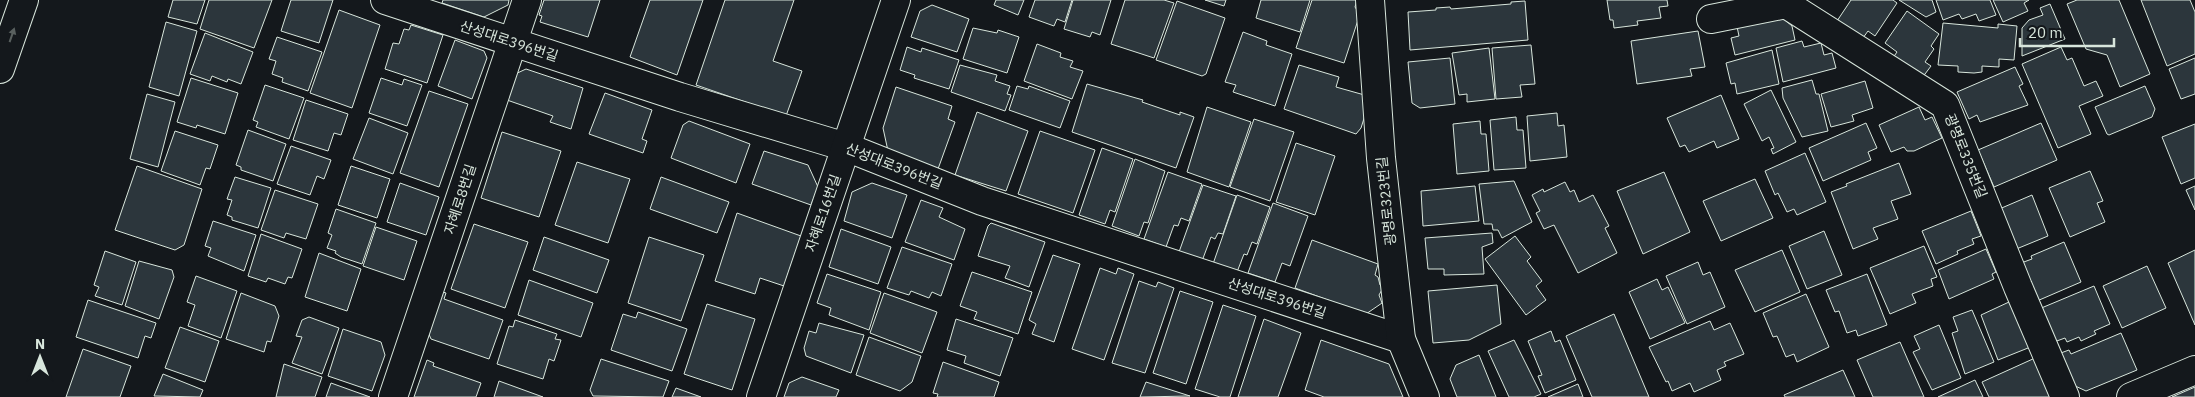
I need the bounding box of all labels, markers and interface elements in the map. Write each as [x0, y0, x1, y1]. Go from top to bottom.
scale bar [2020, 15, 2114, 47]
street label: 산성대로396번길 [457, 17, 561, 65]
text: 20 m [2028, 23, 2063, 42]
one-way arrow [9, 27, 16, 42]
street label: 광명로335번길 [1941, 111, 1991, 201]
street label: 산성대로396번길 [843, 139, 945, 193]
street label: 광명로323번길 [1372, 156, 1400, 246]
street label: 자혜로8번길 [440, 162, 480, 236]
street label: 자혜로16번길 [801, 172, 845, 254]
street label: 산성대로396번길 [1225, 274, 1329, 322]
north arrow [15, 332, 65, 382]
text: N [35, 335, 45, 353]

